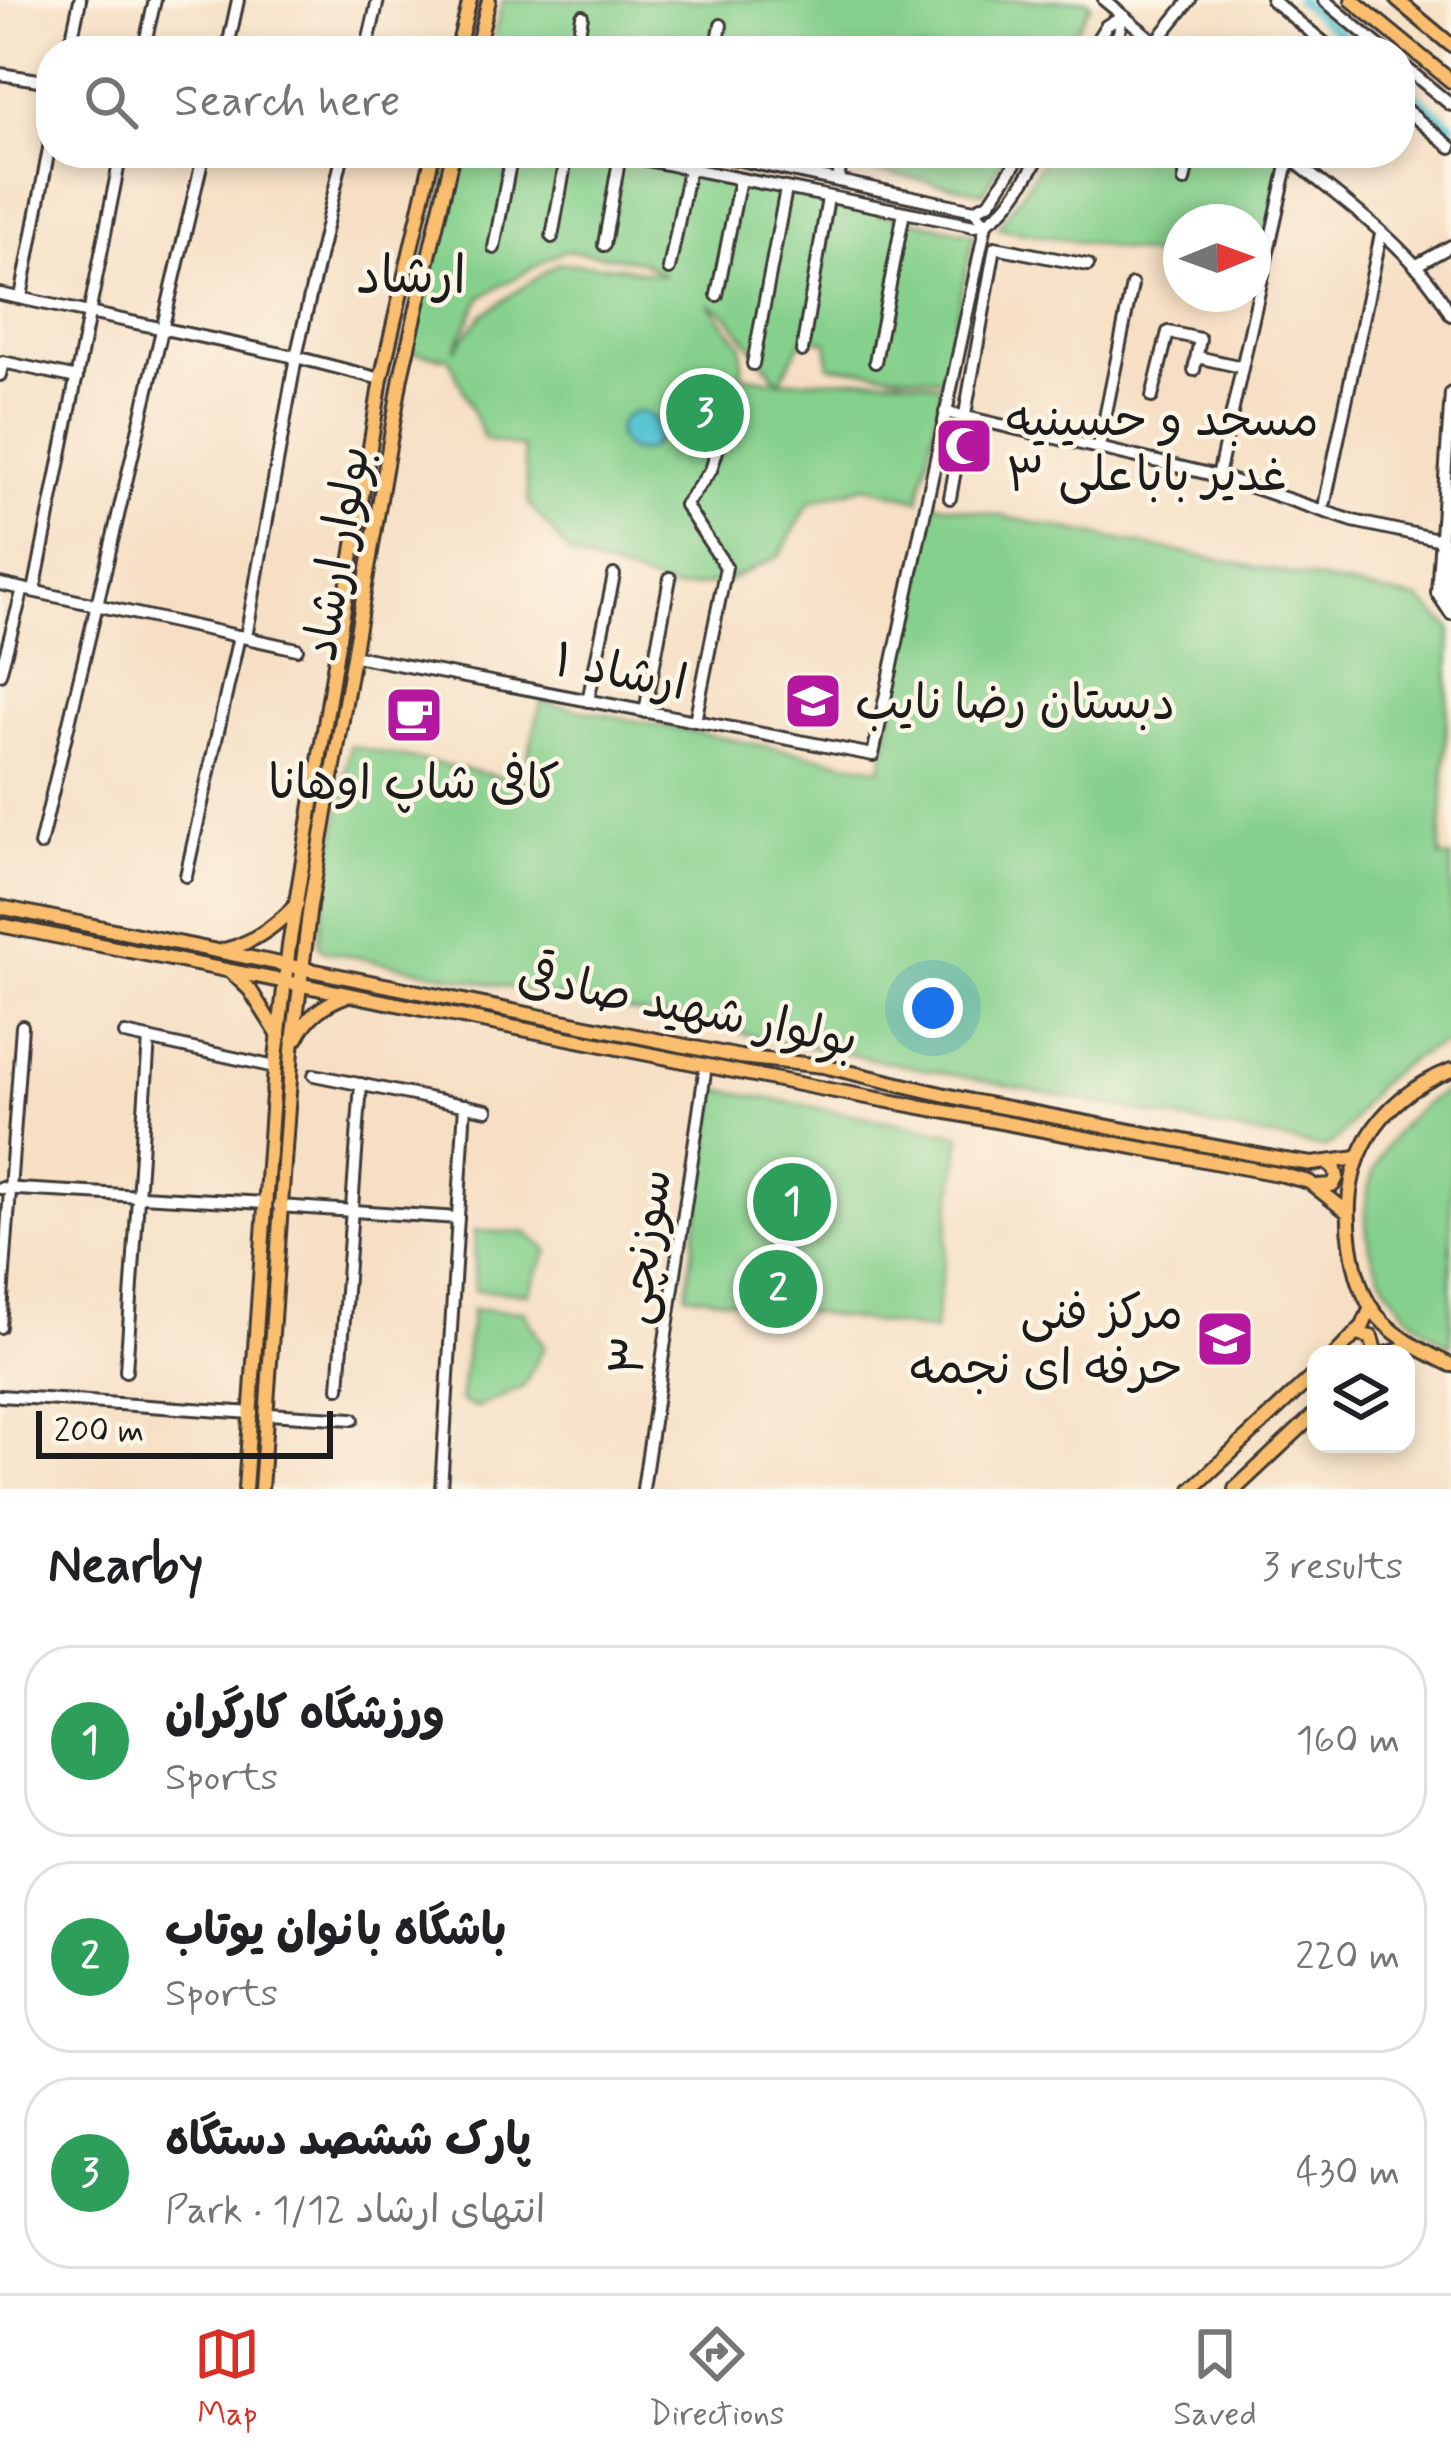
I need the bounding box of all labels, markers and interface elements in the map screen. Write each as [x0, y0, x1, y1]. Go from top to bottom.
search box [36, 36, 1415, 168]
icon: search [78, 69, 144, 135]
text: Search here [174, 73, 401, 132]
north arrow [1163, 204, 1271, 312]
district label: ارشاد [356, 245, 466, 311]
pin: 3 [666, 368, 744, 458]
place label: مسجد و حسینیه غدیر باباعلی ۳ [1006, 390, 1319, 508]
mosque icon: مسجد و حسینیه غدیر باباعلی ۳ [933, 415, 995, 477]
street label: بولوار ارشاد [290, 441, 387, 666]
street label: ارشاد ۱ [549, 630, 692, 717]
school or university icon: دبستان رضا نایب [782, 670, 844, 732]
place label: دبستان رضا نایب [855, 673, 1175, 736]
cafe icon: کافی شاپ اوهانا [383, 684, 445, 746]
place label: کافی شاپ اوهانا [268, 752, 560, 816]
street label: بولوار شهید صادقی [512, 945, 863, 1073]
your location [903, 978, 963, 1038]
pin: 1 [753, 1157, 831, 1247]
street label: سوزنچی ۳ [597, 1165, 688, 1380]
pin: 2 [739, 1244, 817, 1334]
place label: مرکز فنی حرفه ای نجمه [910, 1283, 1183, 1401]
school or university icon: مرکز فنی حرفه ای نجمه [1194, 1308, 1256, 1370]
map controls [1307, 1345, 1415, 1453]
button: layers [1307, 1345, 1415, 1453]
scale bar [36, 1405, 333, 1458]
text: 200 m [54, 1410, 144, 1454]
text: Nearby [48, 1534, 203, 1600]
text: 3 results [1262, 1542, 1403, 1593]
text: ورزشگاه کارگران [165, 1686, 445, 1745]
text: 1 [81, 1716, 99, 1767]
text: 160 m [1296, 1716, 1400, 1767]
text: Sports [165, 1753, 278, 1804]
text: باشگاه بانوان یوتاب [165, 1902, 507, 1961]
text: 2 [80, 1932, 100, 1983]
text: 220 m [1295, 1932, 1400, 1983]
text: Sports [165, 1969, 278, 2020]
text: پارک‌ ششصد دستگاه [165, 2112, 531, 2171]
text: 3 [81, 2148, 99, 2199]
text: 430 m [1296, 2148, 1400, 2199]
text: Park · انتهای ارشاد 1/12 [165, 2186, 545, 2237]
tab: Map [194, 2321, 260, 2437]
tab: Directions [649, 2321, 785, 2437]
tab: Saved [1173, 2321, 1257, 2437]

